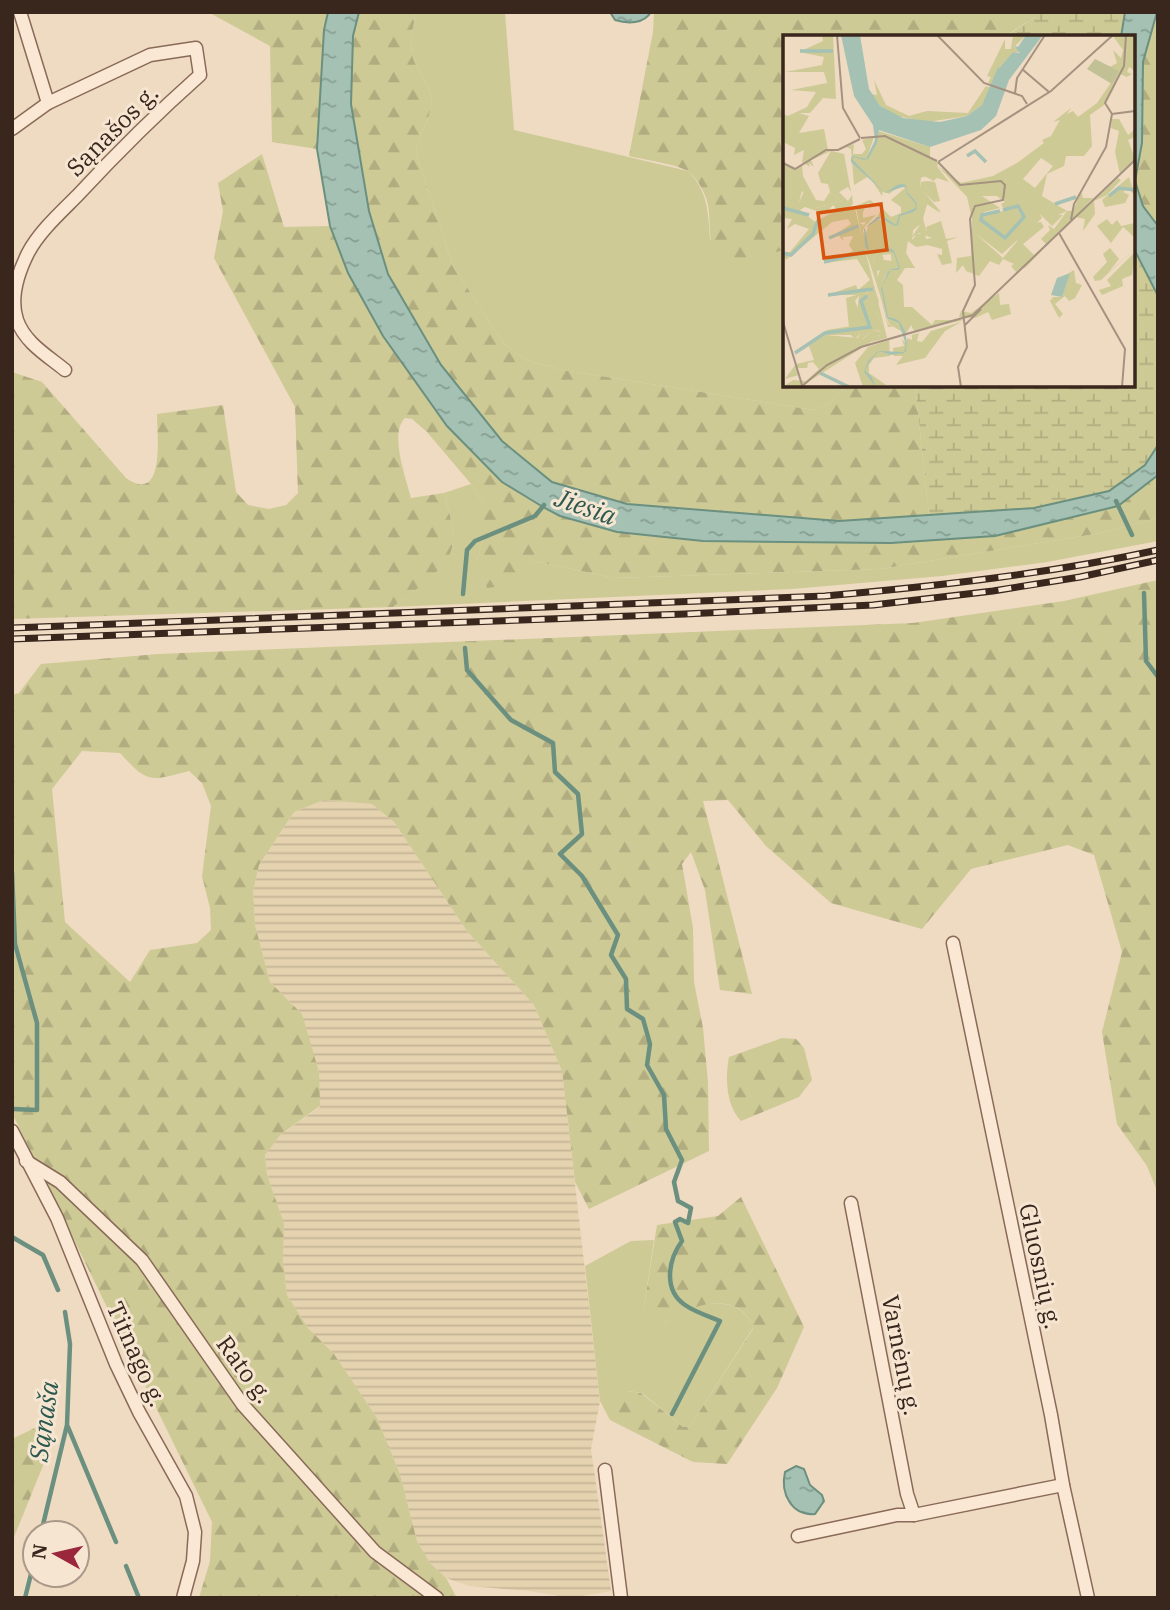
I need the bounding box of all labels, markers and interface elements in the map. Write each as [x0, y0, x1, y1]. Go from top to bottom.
inset map [783, 35, 1135, 387]
street label: Sąnašos g. [59, 77, 165, 183]
water label: Jiesia [550, 479, 621, 532]
street label: Gluosnių g. [1012, 1200, 1070, 1332]
street label: Varnėnų g. [875, 1292, 929, 1418]
street label: Titnago g. [100, 1296, 174, 1412]
street label: Rato g. [210, 1329, 280, 1409]
water label: Sąnaša [20, 1378, 65, 1465]
north arrow [21, 1519, 91, 1589]
text: N [26, 1543, 52, 1561]

